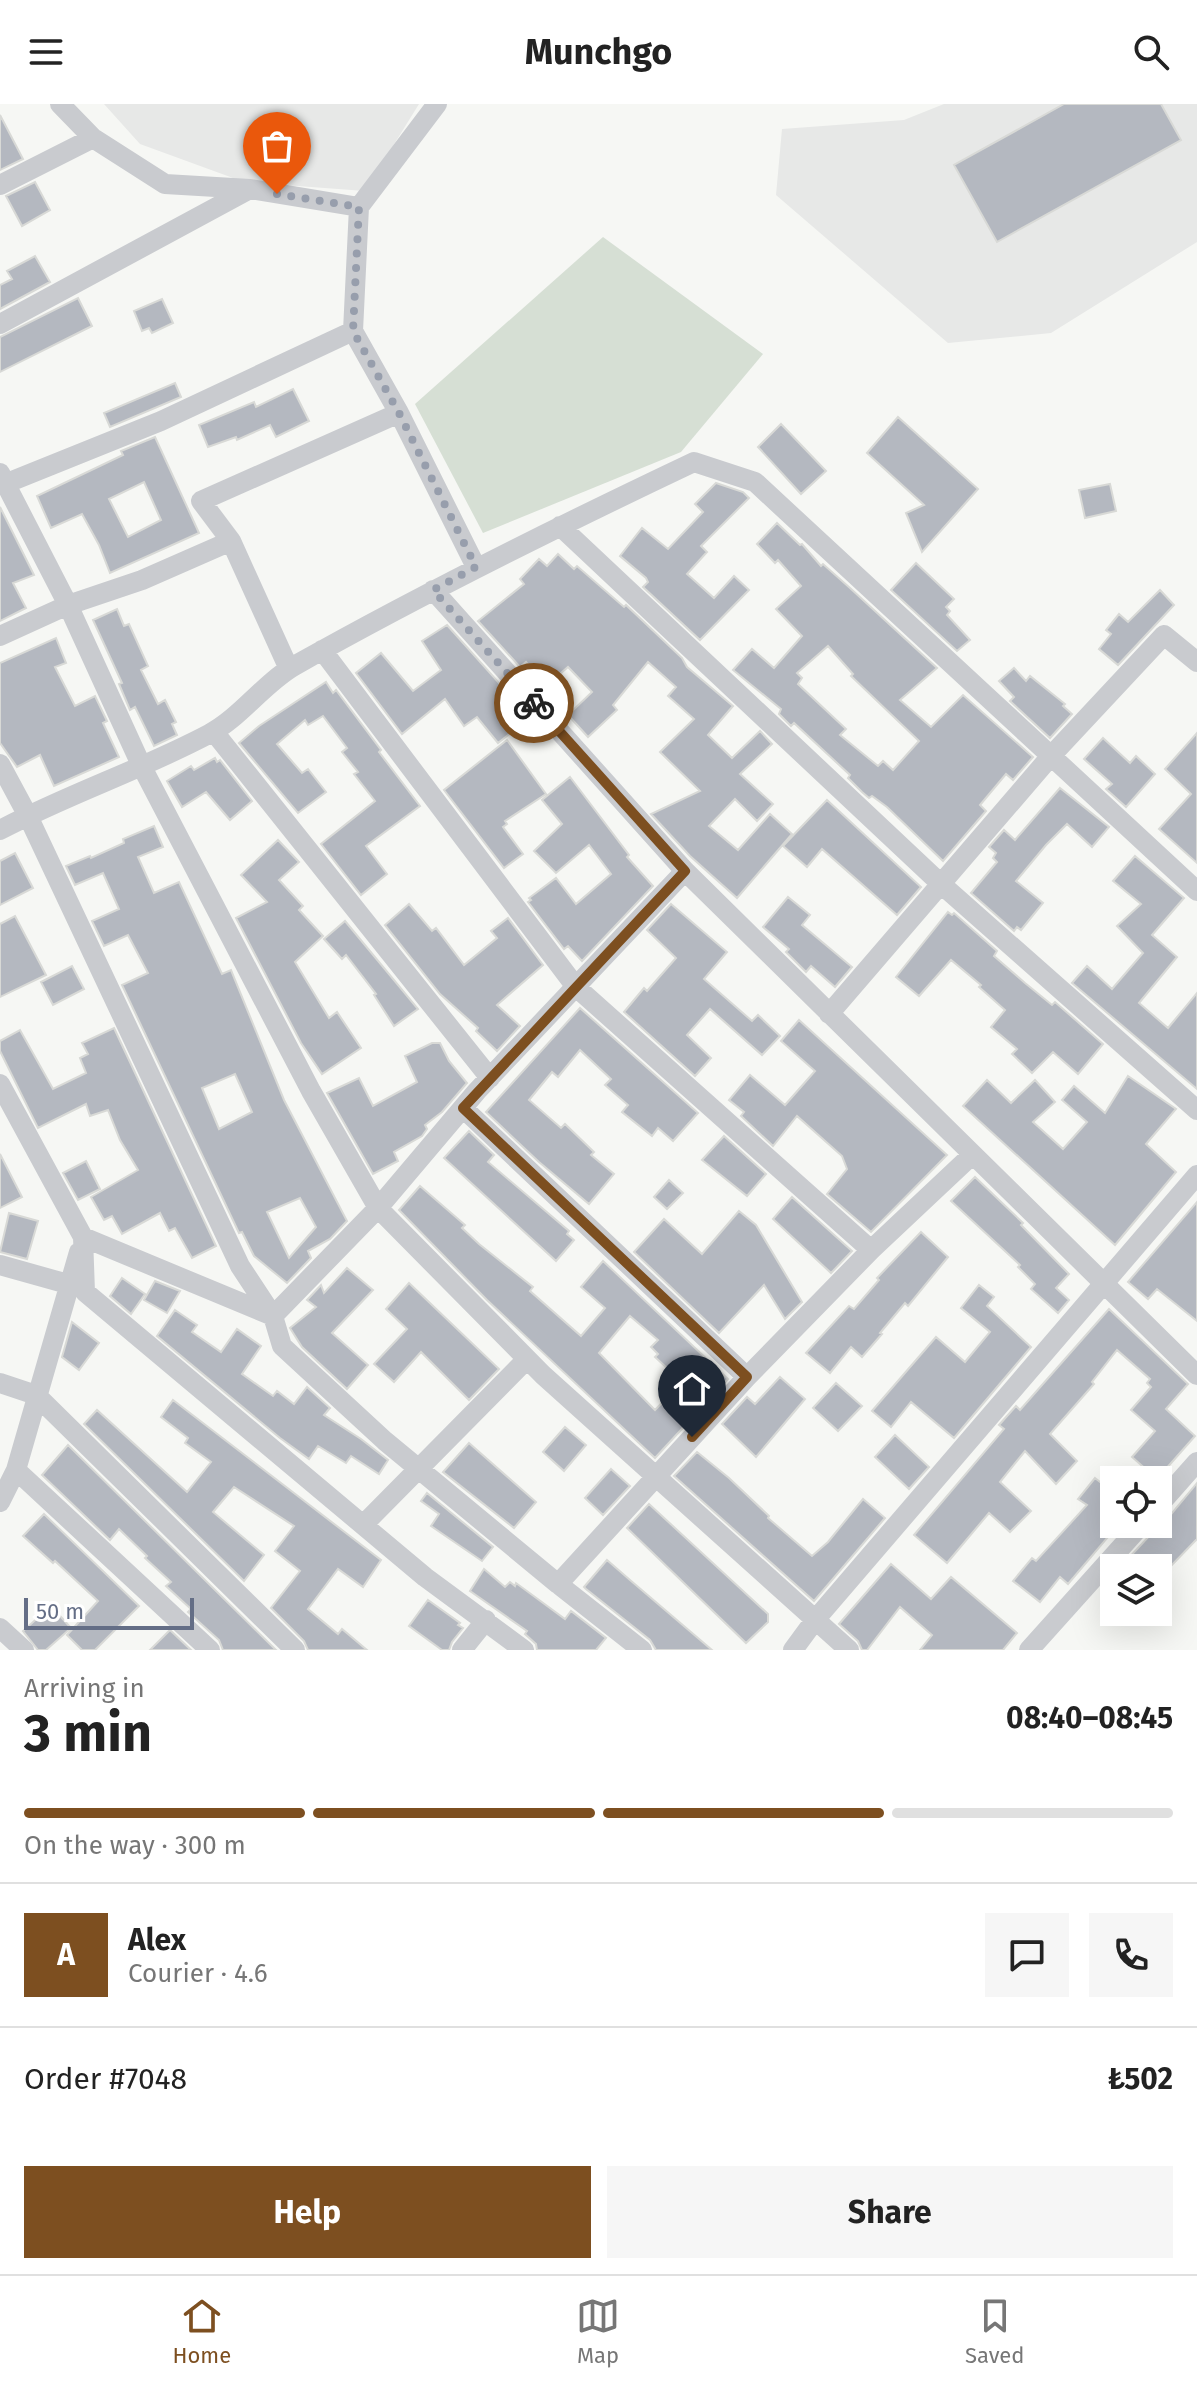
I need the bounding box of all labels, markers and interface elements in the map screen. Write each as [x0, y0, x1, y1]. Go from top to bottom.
icon: menu [24, 30, 68, 74]
text: Munchgo [525, 30, 672, 74]
icon: search [1129, 30, 1173, 74]
pin [243, 112, 311, 194]
icon: bag [255, 124, 299, 168]
courier [494, 663, 574, 743]
icon: bike [512, 681, 556, 725]
pin [658, 1355, 726, 1437]
icon: home [670, 1367, 714, 1411]
map controls [1100, 1466, 1172, 1626]
button: locate [1100, 1466, 1172, 1538]
button: layers [1100, 1554, 1172, 1626]
scale bar [24, 1594, 194, 1630]
text: 50 m [36, 1598, 84, 1625]
text: Arriving in [24, 1673, 145, 1704]
text: 08:40–08:45 [1006, 1700, 1173, 1736]
text: 3 min [24, 1702, 152, 1765]
text: On the way · 300 m [24, 1830, 246, 1861]
button: chat [985, 1913, 1069, 1997]
button: phone [1089, 1913, 1173, 1997]
text: Alex [128, 1922, 186, 1958]
text: A [57, 1937, 75, 1973]
text: Courier · 4.6 [128, 1958, 268, 1989]
text: Order #7048 [24, 2061, 187, 2097]
text: ₺502 [1108, 2061, 1173, 2097]
button: Help [24, 2166, 591, 2258]
button: Share [607, 2166, 1173, 2258]
tab: Home [172, 2294, 231, 2369]
tab: Map [576, 2294, 620, 2369]
tab: Saved [965, 2294, 1025, 2369]

